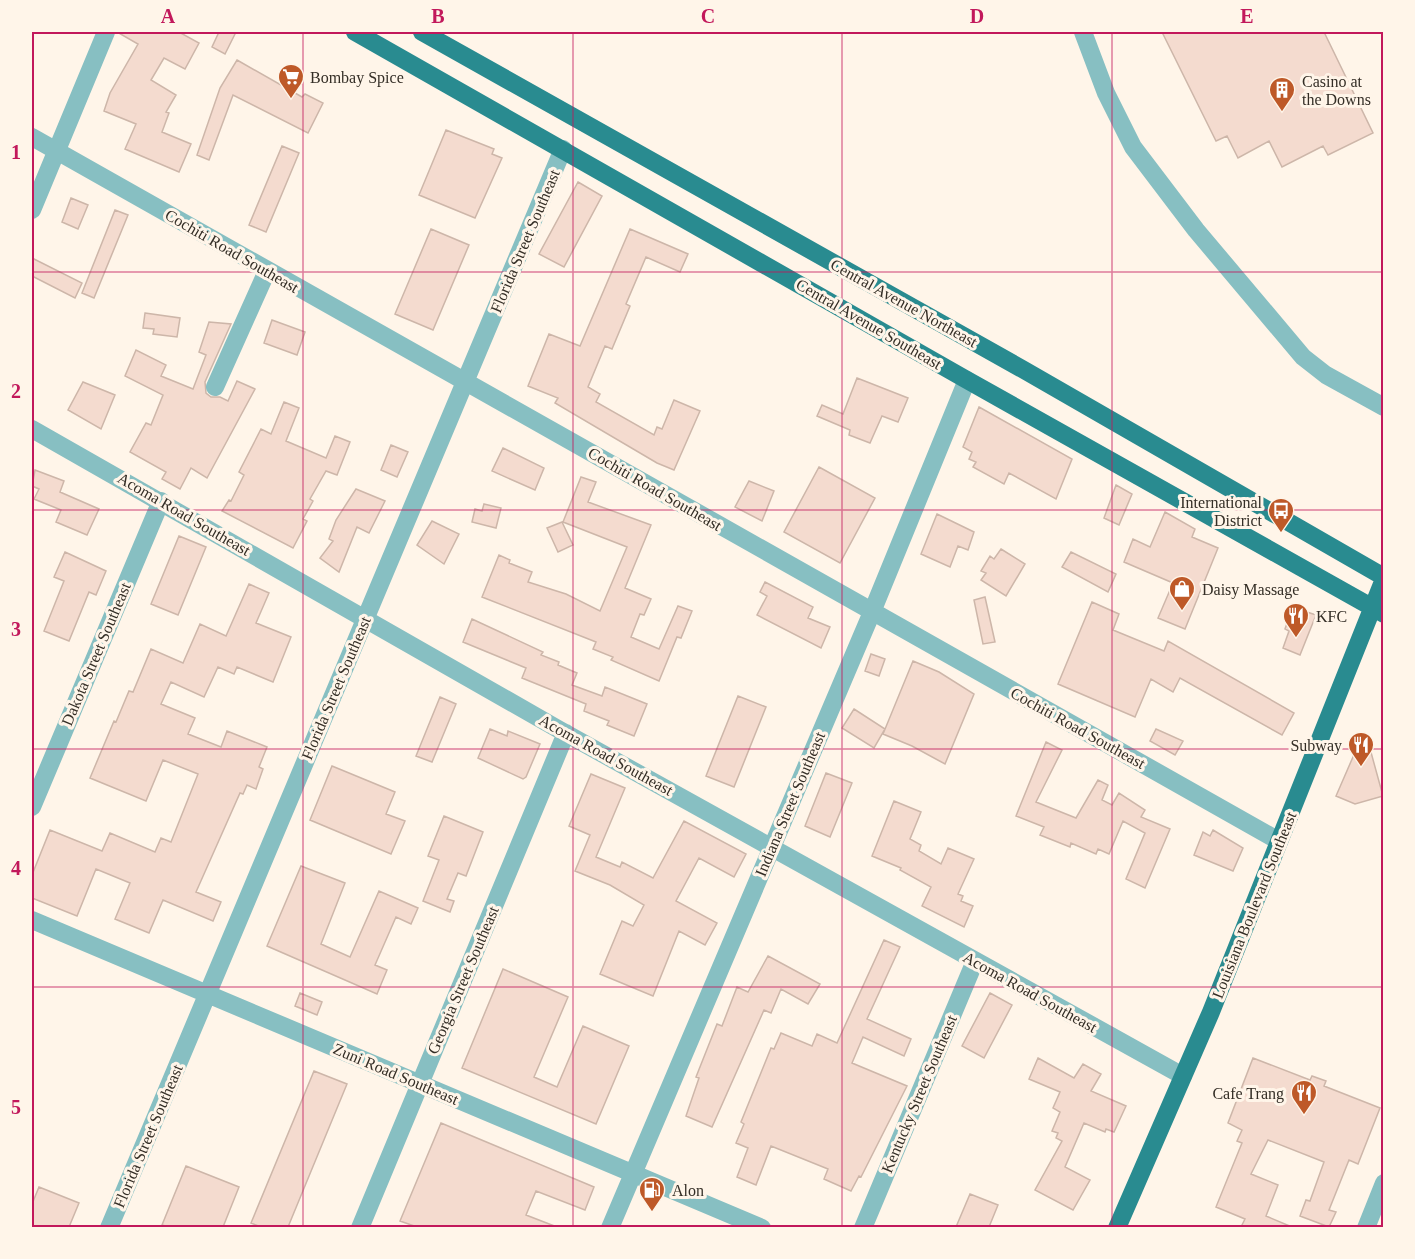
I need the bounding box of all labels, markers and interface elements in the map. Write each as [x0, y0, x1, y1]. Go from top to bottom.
text: A [161, 5, 176, 27]
text: B [431, 5, 445, 27]
text: C [701, 5, 715, 27]
text: D [970, 5, 984, 27]
text: E [1240, 5, 1254, 27]
supermarket icon: Bombay Spice [276, 62, 306, 100]
place label: Bombay Spice [310, 69, 404, 87]
place label: Casino at the Downs [1302, 73, 1371, 108]
building icon: Casino at the Downs [1267, 75, 1297, 113]
text: 1 [11, 141, 21, 163]
street label: Florida Street Southeast [487, 166, 563, 315]
street label: Cochiti Road Southeast [162, 206, 302, 296]
street label: Central Avenue Northeast [828, 256, 981, 351]
street label: Central Avenue Southeast [793, 275, 945, 373]
text: 2 [11, 380, 21, 402]
street label: Cochiti Road Southeast [585, 444, 725, 534]
street label: Acoma Road Southeast [115, 469, 254, 559]
place label: International District [1180, 494, 1263, 529]
bus stop icon: International District [1266, 496, 1296, 534]
shop icon: Daisy Massage [1167, 574, 1197, 612]
street label: Dakota Street Southeast [58, 579, 134, 728]
place label: Daisy Massage [1202, 581, 1299, 599]
restaurant icon: KFC [1281, 601, 1311, 639]
place label: KFC [1316, 608, 1347, 625]
street label: Florida Street Southeast [298, 613, 374, 762]
text: 3 [11, 618, 21, 640]
street label: Cochiti Road Southeast [1008, 684, 1149, 772]
street label: Acoma Road Southeast [536, 711, 676, 799]
street label: Indiana Street Southeast [752, 729, 828, 879]
restaurant icon: Subway [1346, 730, 1376, 768]
place label: Subway [1290, 737, 1342, 755]
street label: Louisiana Boulevard Southeast [1209, 809, 1300, 1001]
text: 4 [11, 857, 21, 879]
street label: Georgia Street Southeast [424, 903, 503, 1057]
street label: Acoma Road Southeast [960, 948, 1100, 1036]
street label: Kentucky Street Southeast [878, 1012, 961, 1176]
street label: Zuni Road Southeast [331, 1040, 462, 1108]
street label: Florida Street Southeast [110, 1061, 186, 1210]
restaurant icon: Cafe Trang [1289, 1078, 1319, 1116]
place label: Cafe Trang [1212, 1085, 1284, 1103]
text: 5 [11, 1096, 21, 1118]
fuel station icon: Alon [637, 1175, 667, 1213]
place label: Alon [672, 1182, 704, 1199]

